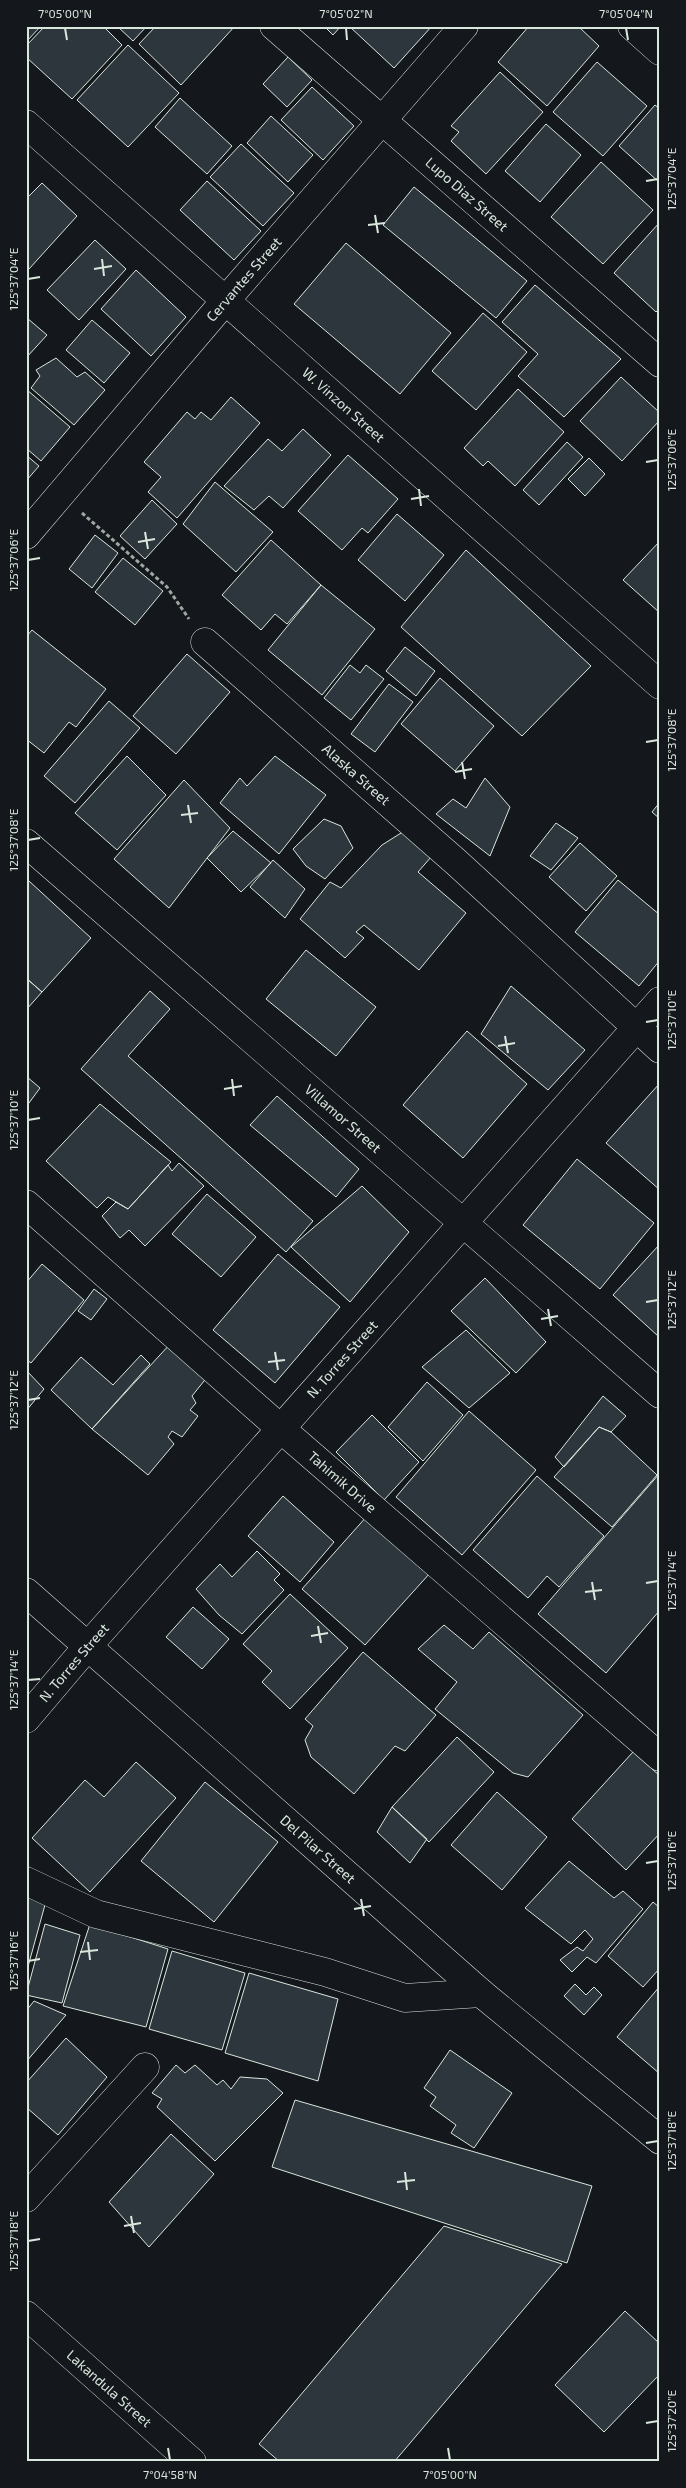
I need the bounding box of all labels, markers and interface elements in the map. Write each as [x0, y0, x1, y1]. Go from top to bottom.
text: 7°05'00"N [38, 6, 92, 20]
text: 7°05'02"N [319, 6, 373, 20]
text: 7°05'04"N [599, 6, 653, 20]
text: 125°37'04"E [664, 147, 678, 211]
street label: Lupo Diaz Street [422, 153, 512, 235]
street label: Cervantes Street [202, 233, 285, 325]
text: 125°37'04"E [6, 247, 20, 311]
street label: W. Vinzon Street [299, 364, 389, 446]
text: 125°37'06"E [664, 428, 678, 491]
text: 125°37'06"E [6, 528, 20, 591]
text: 125°37'08"E [664, 708, 678, 772]
street label: Alaska Street [319, 740, 394, 808]
text: 125°37'08"E [6, 808, 20, 872]
text: 125°37'10"E [664, 989, 678, 1050]
street label: Villamor Street [302, 1080, 385, 1156]
text: 125°37'10"E [6, 1089, 20, 1150]
text: 125°37'12"E [664, 1270, 678, 1330]
street label: N. Torres Street [303, 1317, 381, 1401]
text: 125°37'12"E [6, 1370, 20, 1430]
street label: Tahimik Drive [305, 1447, 380, 1516]
text: 125°37'14"E [664, 1550, 678, 1611]
street label: N. Torres Street [35, 1620, 112, 1705]
text: 125°37'14"E [6, 1649, 20, 1710]
street label: Del Pilar Street [277, 1811, 359, 1887]
text: 125°37'16"E [664, 1831, 678, 1891]
text: 125°37'16"E [6, 1931, 20, 1991]
text: 125°37'18"E [664, 2110, 678, 2171]
text: 125°37'18"E [6, 2210, 20, 2271]
street label: Lakandula Street [63, 2346, 155, 2430]
text: 125°37'20"E [664, 2389, 678, 2452]
text: 7°04'58"N [143, 2467, 197, 2481]
text: 7°05'00"N [423, 2467, 477, 2481]

